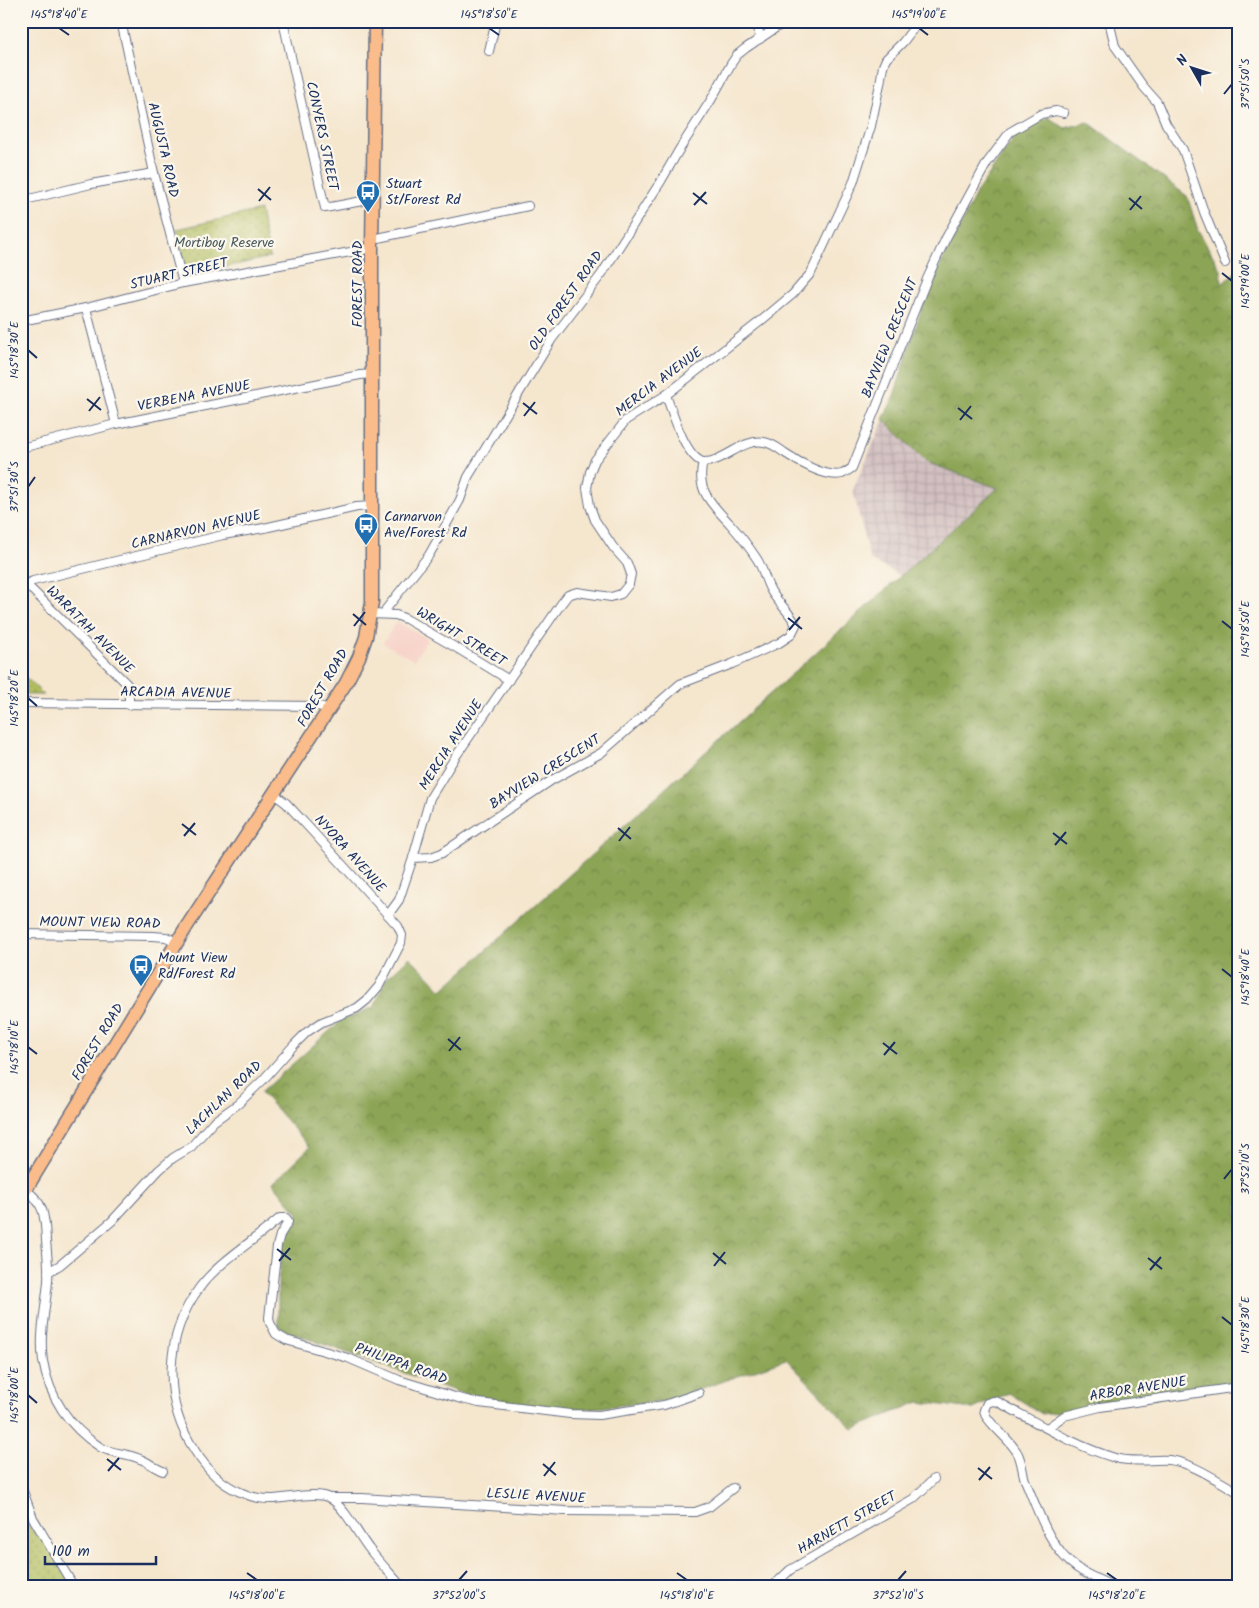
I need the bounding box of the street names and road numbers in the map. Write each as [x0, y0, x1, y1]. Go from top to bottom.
street label: CONYERS STREET [300, 79, 345, 194]
street label: AUGUSTA ROAD [141, 100, 185, 200]
street label: FOREST ROAD [347, 240, 369, 328]
street label: OLD FOREST ROAD [523, 246, 609, 356]
street label: STUART STREET [128, 252, 232, 296]
street label: BAYVIEW CRESCENT [856, 273, 925, 401]
street label: MERCIA AVENUE [611, 341, 708, 422]
street label: VERBENA AVENUE [136, 374, 253, 418]
street label: CARNARVON AVENUE [129, 504, 264, 556]
street label: WARATAH AVENUE [41, 581, 140, 680]
street label: WRIGHT STREET [412, 601, 511, 673]
street label: FOREST ROAD [292, 645, 354, 731]
street label: ARCADIA AVENUE [120, 681, 233, 705]
street label: MERCIA AVENUE [413, 695, 489, 795]
street label: BAYVIEW CRESCENT [485, 728, 606, 815]
street label: NYORA AVENUE [309, 810, 392, 899]
street label: MOUNT VIEW ROAD [39, 911, 161, 935]
street label: FOREST ROAD [66, 999, 130, 1085]
street label: LACHLAN ROAD [181, 1056, 267, 1140]
street label: PHILIPPA ROAD [352, 1337, 450, 1391]
street label: ARBOR AVENUE [1088, 1370, 1189, 1408]
street label: LESLIE AVENUE [486, 1482, 587, 1510]
street label: HARNETT STREET [793, 1485, 902, 1560]

